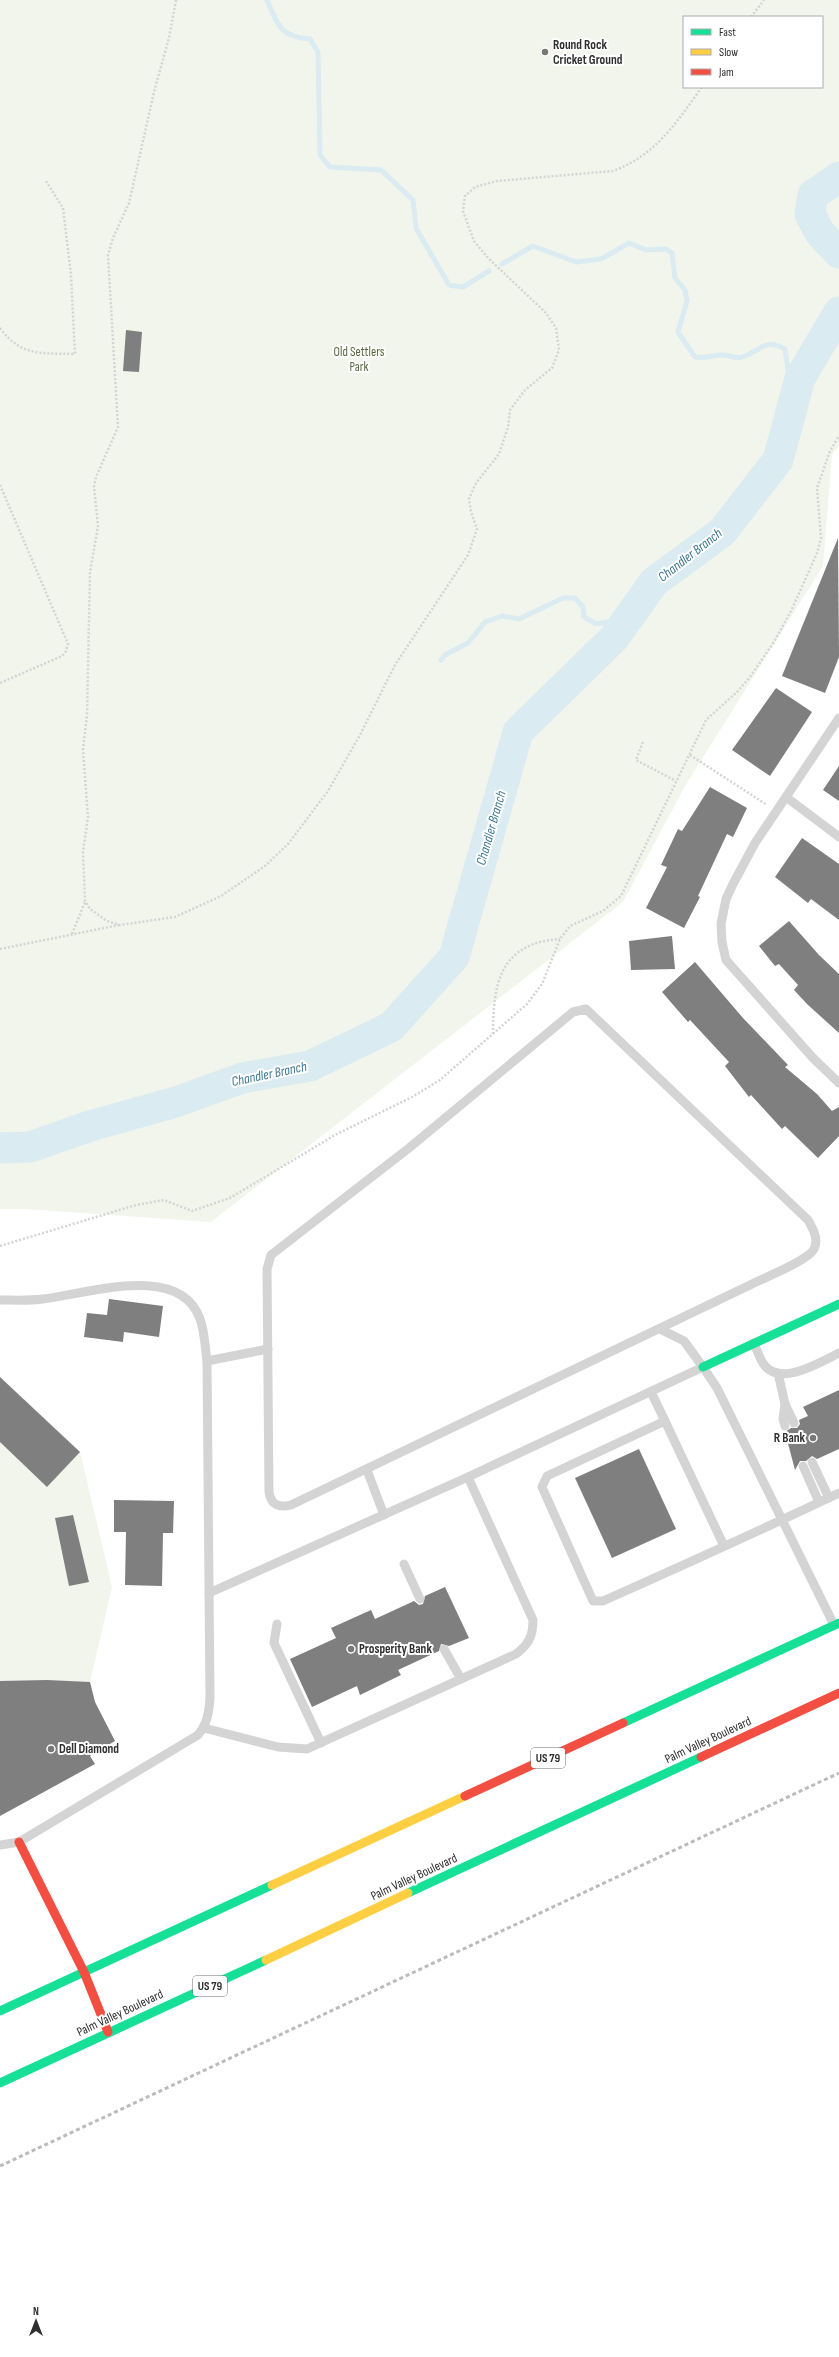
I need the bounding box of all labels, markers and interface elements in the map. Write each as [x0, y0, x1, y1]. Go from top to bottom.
legend [683, 16, 823, 88]
text: Fast [719, 25, 736, 40]
place label: Round Rock Cricket Ground [553, 37, 623, 68]
text: Slow [719, 45, 738, 60]
marker: Round Rock Cricket Ground [540, 47, 550, 57]
text: Jam [718, 65, 734, 80]
park label: Old Settlers Park [334, 344, 385, 375]
water label: Chandler Branch [655, 525, 726, 585]
water label: Chandler Branch [472, 789, 510, 867]
water label: Chandler Branch [230, 1058, 308, 1090]
place label: R Bank [774, 1430, 806, 1446]
marker: R Bank [808, 1433, 818, 1443]
place label: Prosperity Bank [359, 1641, 432, 1657]
marker: Prosperity Bank [346, 1644, 356, 1654]
street label: Palm Valley Boulevard [662, 1713, 754, 1767]
place label: Dell Diamond [59, 1741, 119, 1757]
marker: Dell Diamond [46, 1744, 56, 1754]
road number: US 79 [531, 1748, 565, 1768]
street label: Palm Valley Boulevard [368, 1850, 460, 1904]
road number: US 79 [193, 1976, 227, 1996]
street label: Palm Valley Boulevard [74, 1986, 166, 2040]
north arrow [16, 2301, 56, 2341]
text: N [33, 2305, 39, 2318]

